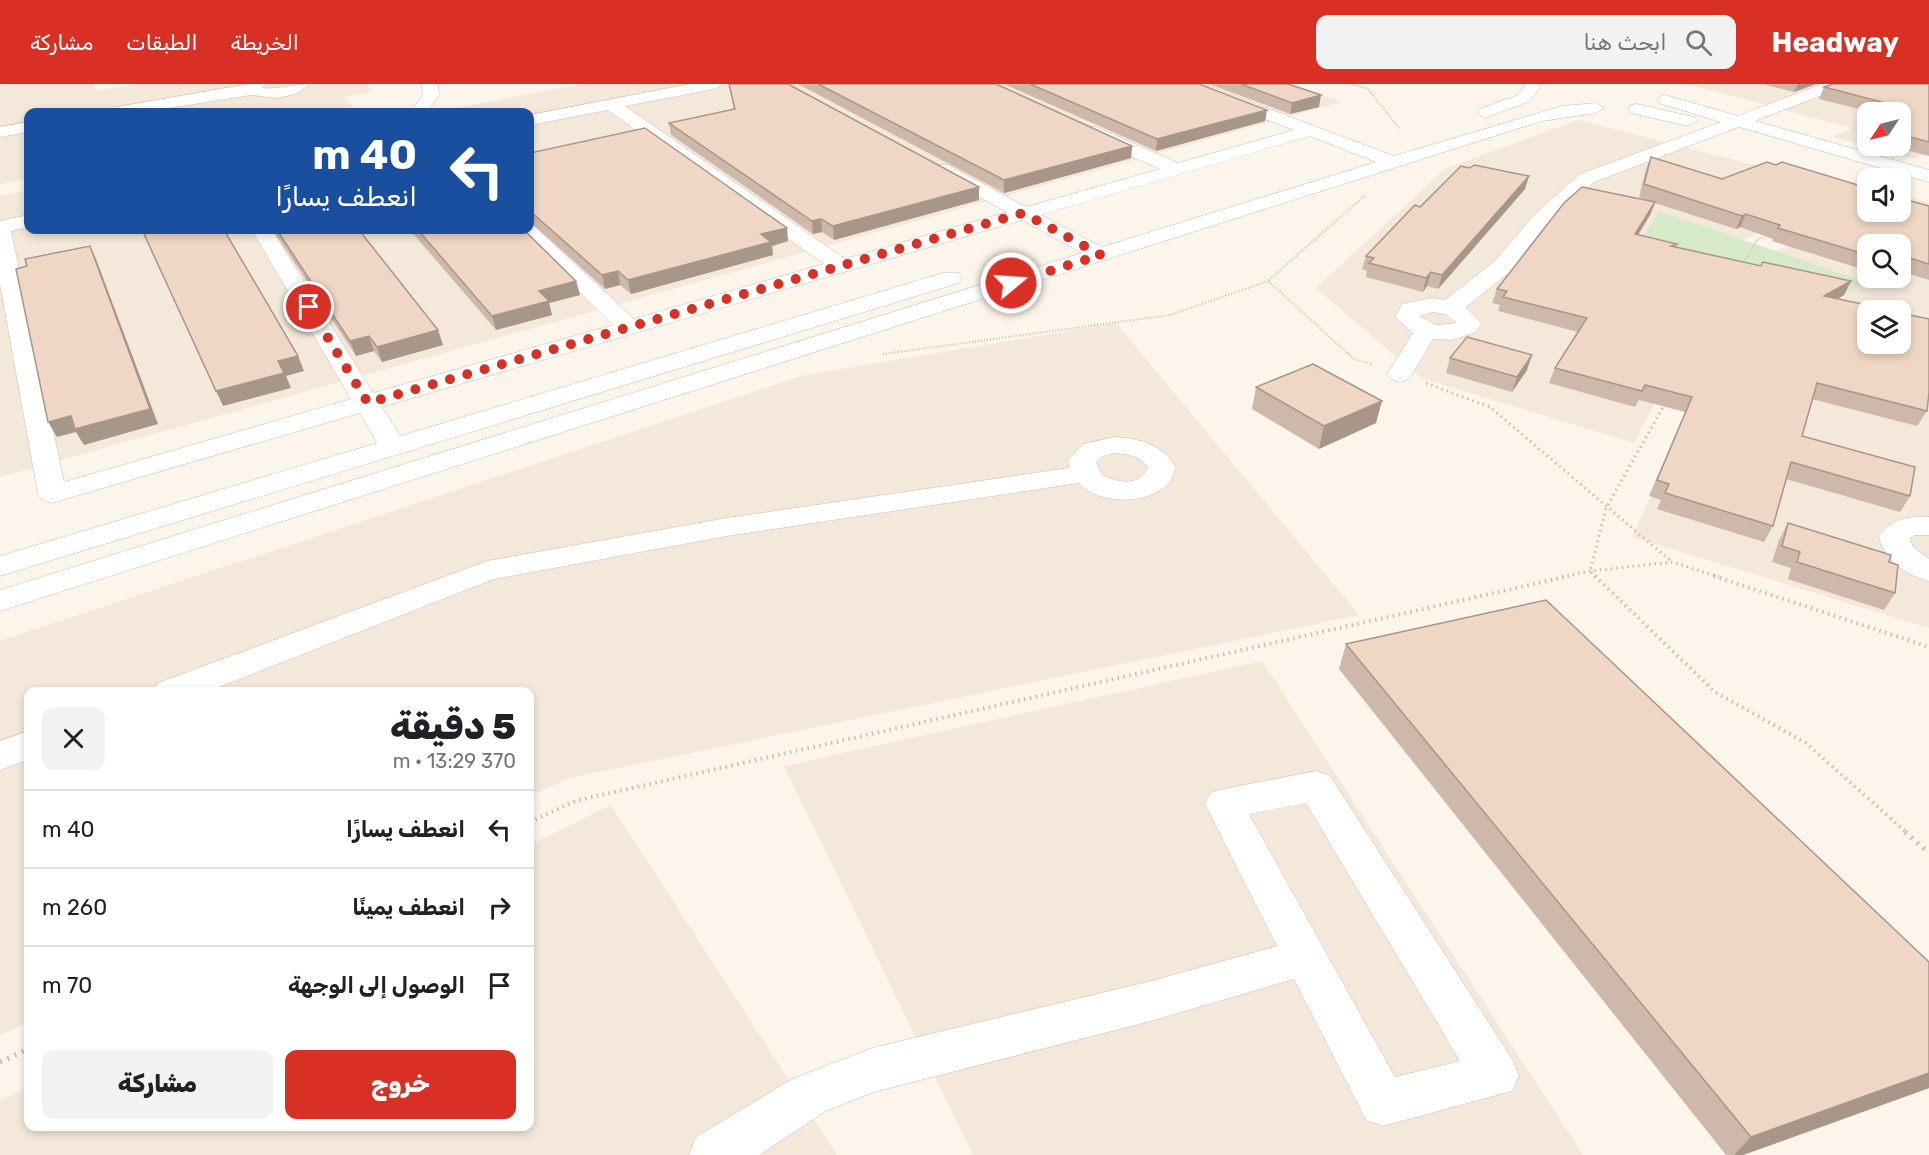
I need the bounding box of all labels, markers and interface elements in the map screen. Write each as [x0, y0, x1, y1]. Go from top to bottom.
search box [1316, 15, 1736, 69]
icon: search [1682, 26, 1715, 59]
text: Headway [1772, 26, 1899, 59]
text: ابحث هنا [1584, 29, 1667, 56]
text: مشاركة [30, 30, 93, 55]
text: الطبقات [126, 30, 198, 55]
text: الخريطة [231, 30, 299, 55]
north arrow [1857, 102, 1911, 156]
map controls [1857, 102, 1911, 354]
text: 40 m [312, 130, 417, 180]
icon: left [438, 132, 516, 210]
button: sound [1857, 168, 1911, 222]
text: انعطف يسارًا [275, 181, 417, 213]
button: search [1857, 234, 1911, 288]
position arrow [979, 251, 1043, 315]
pin [283, 281, 334, 332]
icon: arrive [292, 290, 325, 323]
button: layers [1857, 300, 1911, 354]
text: 5 دقيقة [390, 705, 516, 748]
button: close [42, 707, 105, 770]
text: 370 m · 13:29 [393, 749, 516, 773]
icon: left [483, 813, 516, 846]
text: 40 m [42, 816, 95, 843]
text: انعطف يسارًا [346, 816, 465, 843]
icon: right [483, 891, 516, 924]
text: 260 m [42, 894, 107, 921]
text: انعطف يمينًا [352, 894, 465, 921]
icon: arrive [483, 969, 516, 1002]
text: 70 m [42, 972, 92, 999]
text: الوصول إلى الوجهة [288, 972, 465, 999]
button: مشاركة [42, 1050, 273, 1119]
button: خروج [285, 1050, 516, 1119]

